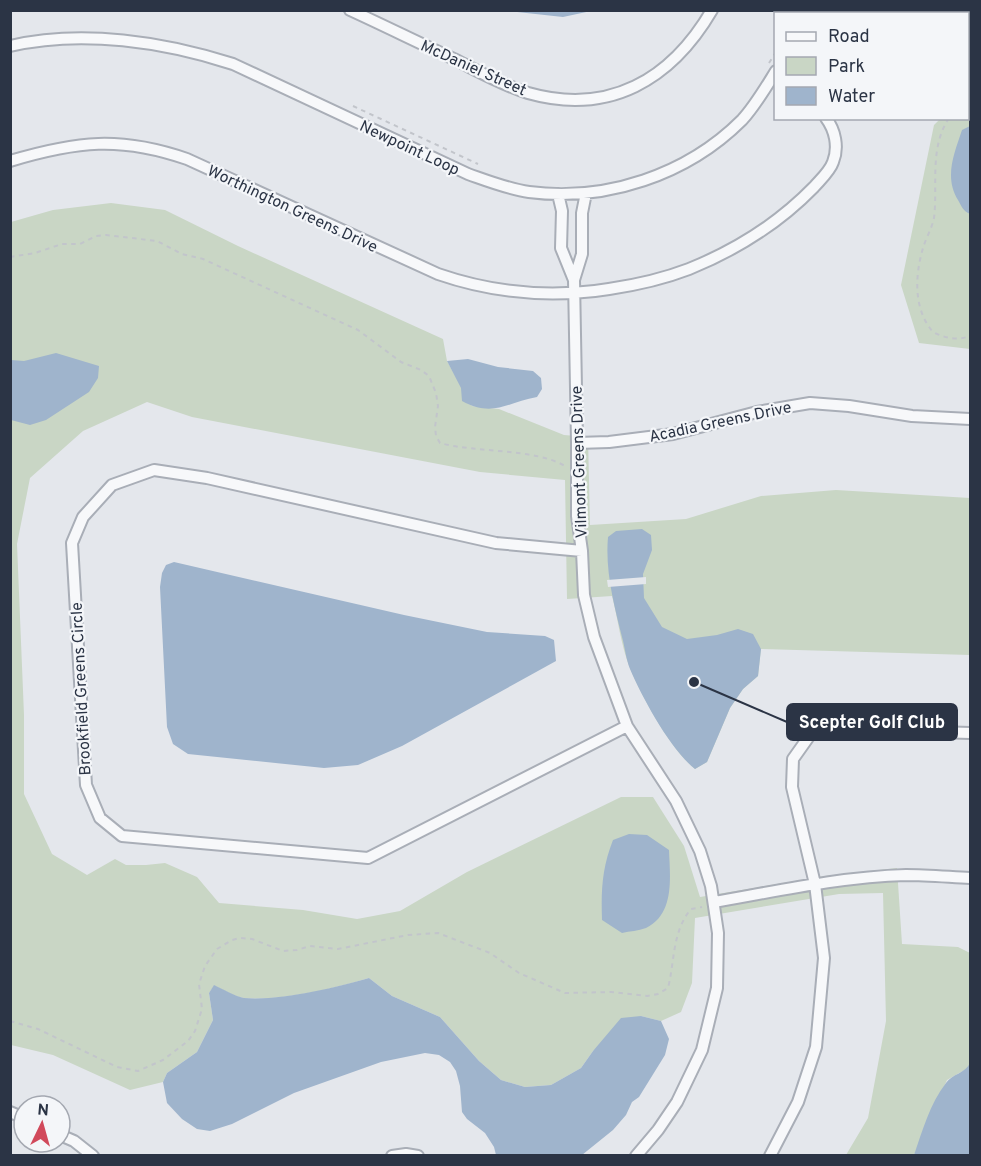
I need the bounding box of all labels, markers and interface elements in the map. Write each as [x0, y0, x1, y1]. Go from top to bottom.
legend [774, 12, 969, 120]
text: Road [828, 26, 870, 49]
street label: McDaniel Street [417, 37, 529, 101]
text: Park [828, 56, 865, 79]
text: Water [828, 86, 875, 109]
street label: Newpoint Loop [356, 117, 462, 181]
street label: Worthington Greens Drive [204, 162, 381, 258]
street label: Vilmont Greens Drive [567, 385, 593, 539]
street label: Acadia Greens Drive [647, 398, 793, 448]
street label: Brookfield Greens Circle [67, 602, 97, 776]
callout: Scepter Golf Club [787, 704, 957, 740]
text: Scepter Golf Club [799, 712, 945, 735]
north arrow [12, 1094, 72, 1154]
text: N [37, 1101, 50, 1122]

